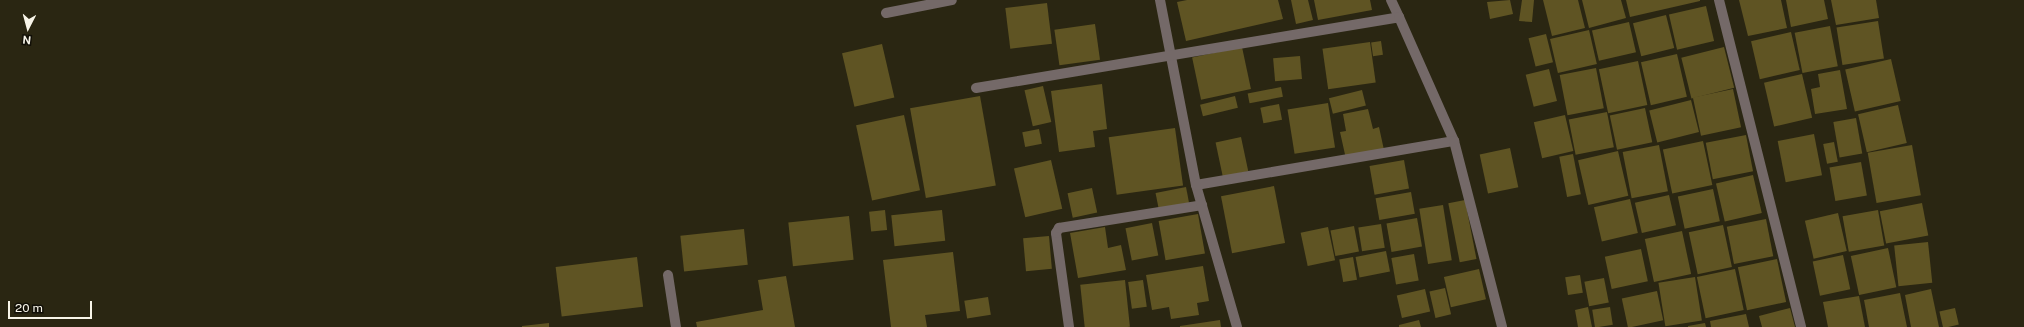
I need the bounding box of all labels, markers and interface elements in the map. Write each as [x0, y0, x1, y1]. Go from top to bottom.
north arrow [8, 8, 48, 48]
text: N [22, 34, 32, 46]
scale bar [10, 293, 94, 319]
text: 20 m [15, 301, 43, 315]

